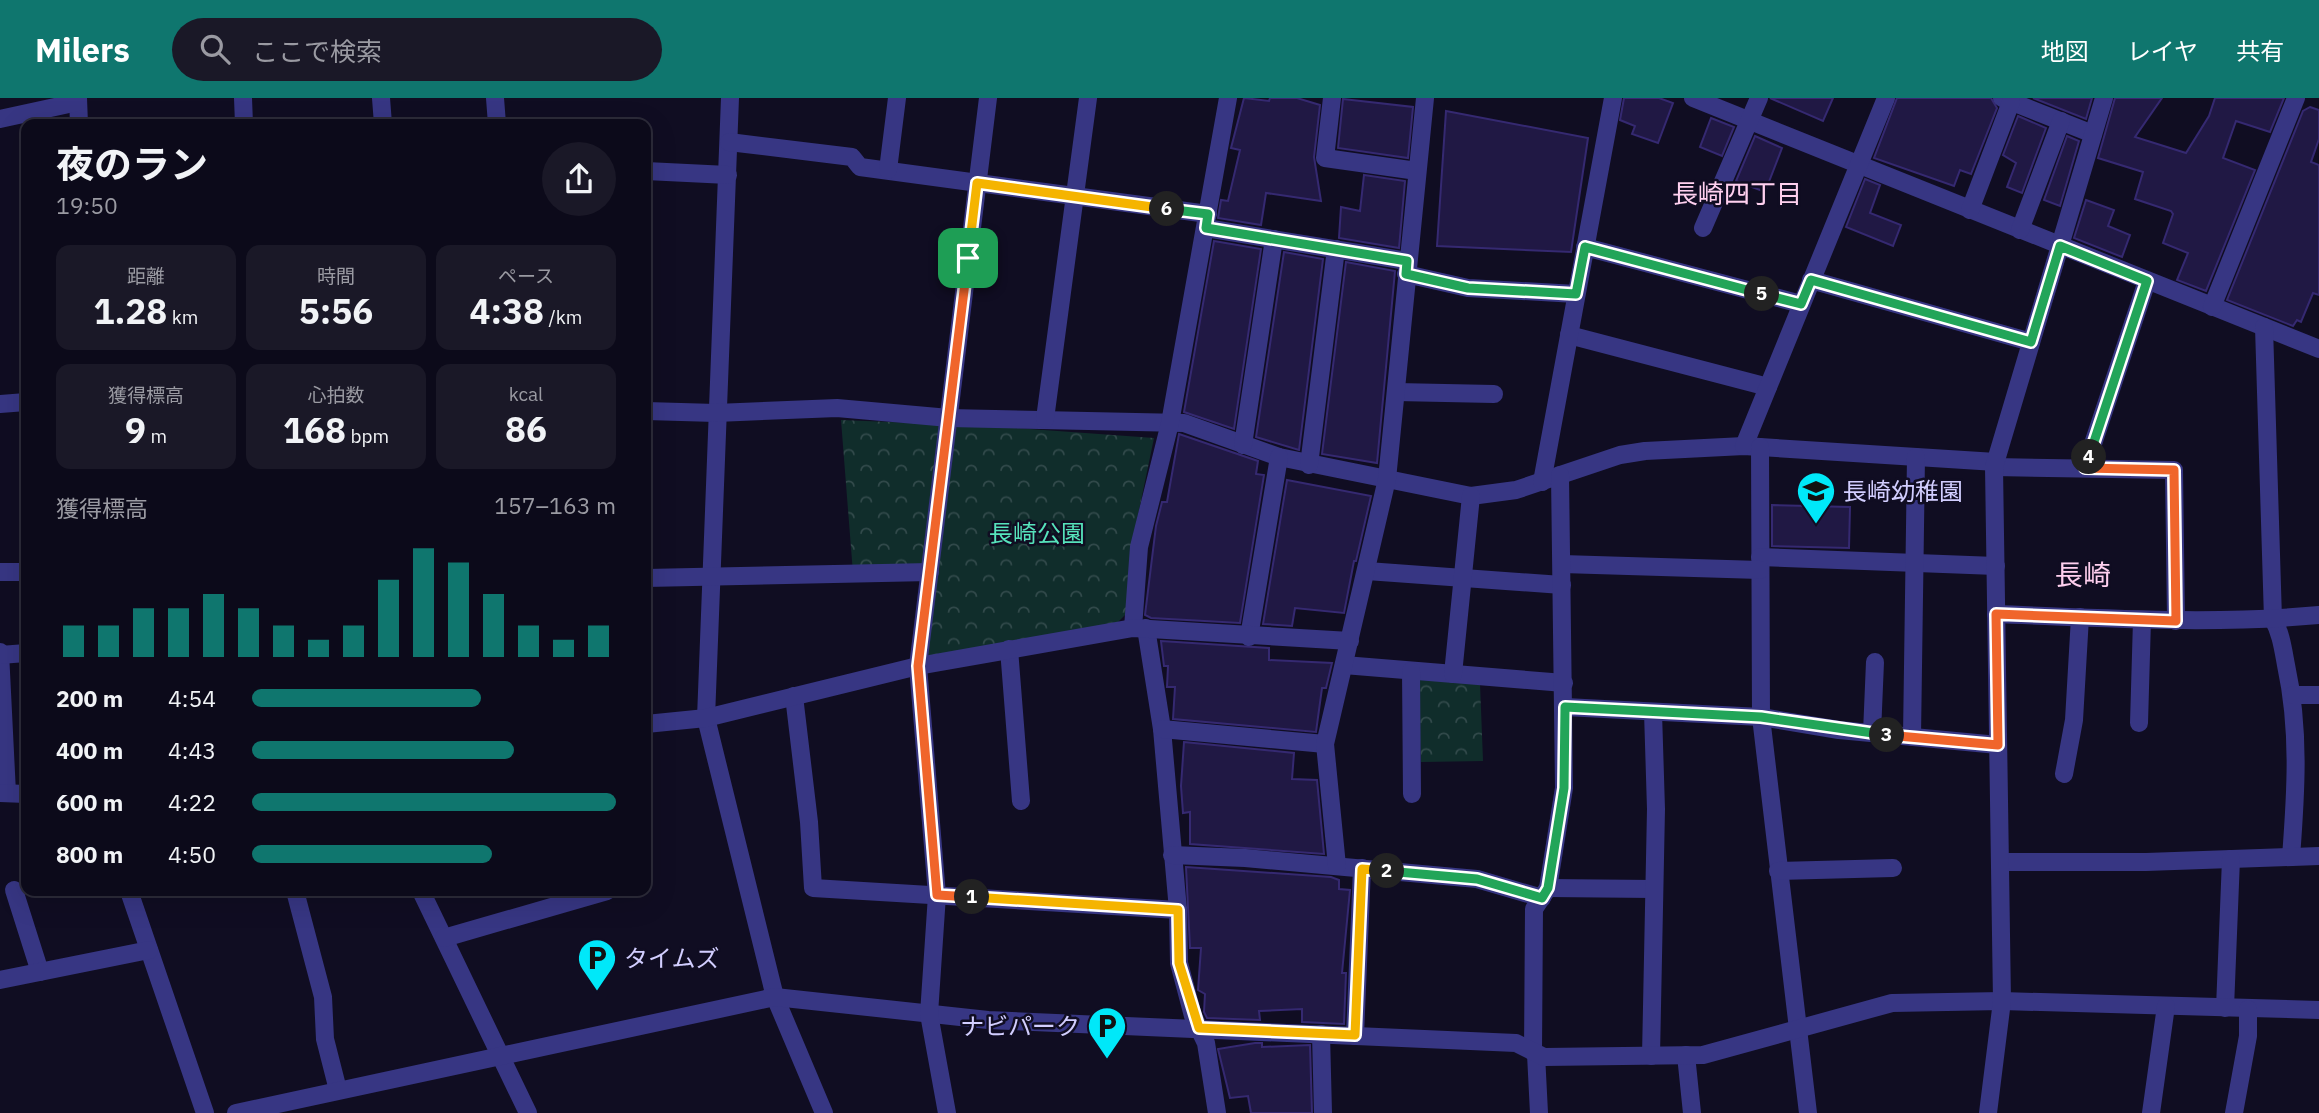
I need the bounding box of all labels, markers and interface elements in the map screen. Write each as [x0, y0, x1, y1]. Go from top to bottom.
search box [172, 18, 662, 81]
text: Milers [35, 28, 130, 71]
icon: search [196, 30, 234, 68]
text: ここで検索 [252, 34, 382, 68]
text: 地図 [2041, 35, 2089, 67]
text: レイヤ [2127, 35, 2198, 67]
text: 共有 [2236, 35, 2284, 67]
text: 夜のラン [56, 139, 208, 188]
button: share [542, 142, 616, 216]
district label: 長崎四丁目 [1672, 176, 1802, 210]
text: 19:50 [56, 190, 118, 220]
pin: 6 [1150, 192, 1184, 226]
text: 6 [1161, 196, 1172, 220]
pin [938, 228, 998, 288]
icon: arrive [949, 239, 987, 277]
text: 距離 [127, 264, 165, 288]
text: 時間 [317, 264, 355, 288]
text: ペース [498, 264, 554, 288]
pin: 5 [1744, 276, 1780, 312]
text: 5 [1756, 281, 1767, 305]
text: 1.28 [94, 288, 167, 334]
text: 5:56 [299, 288, 373, 334]
text: 4:38 [470, 288, 544, 334]
text: km [167, 305, 198, 329]
text: /km [544, 305, 582, 329]
text: kcal [509, 382, 543, 406]
text: 獲得標高 [108, 383, 184, 407]
text: 心拍数 [307, 383, 365, 407]
text: 86 [505, 406, 547, 452]
text: 9 [125, 407, 146, 453]
text: 168 [283, 407, 346, 453]
text: m [146, 424, 167, 448]
text: bpm [346, 424, 389, 448]
pin: 4 [2072, 440, 2106, 474]
text: 4 [2083, 444, 2094, 468]
school or university icon: 長崎幼稚園 [1795, 470, 1837, 525]
place label: 長崎幼稚園 [1843, 475, 1963, 507]
text: 157–163 m [494, 490, 616, 520]
text: 獲得標高 [56, 493, 148, 523]
park label: 長崎公園 [989, 517, 1085, 549]
district label: 長崎 [2055, 556, 2111, 593]
text: 200 m [56, 683, 123, 713]
text: 4:54 [168, 683, 216, 713]
pin: 3 [1870, 718, 1904, 752]
text: 3 [1881, 722, 1892, 746]
text: 400 m [56, 735, 123, 765]
text: 4:43 [168, 735, 216, 765]
text: 600 m [56, 787, 123, 817]
text: 4:22 [168, 787, 216, 817]
text: 800 m [56, 839, 123, 869]
text: 4:50 [168, 839, 216, 869]
pin: 2 [1370, 854, 1404, 888]
text: 2 [1381, 858, 1392, 882]
pin: 1 [954, 880, 990, 914]
text: 1 [966, 884, 977, 908]
parking icon: タイムズ [576, 937, 618, 992]
place label: タイムズ [624, 942, 720, 974]
parking icon: ナビパーク [1086, 1005, 1128, 1060]
place label: ナビパーク [960, 1010, 1080, 1042]

